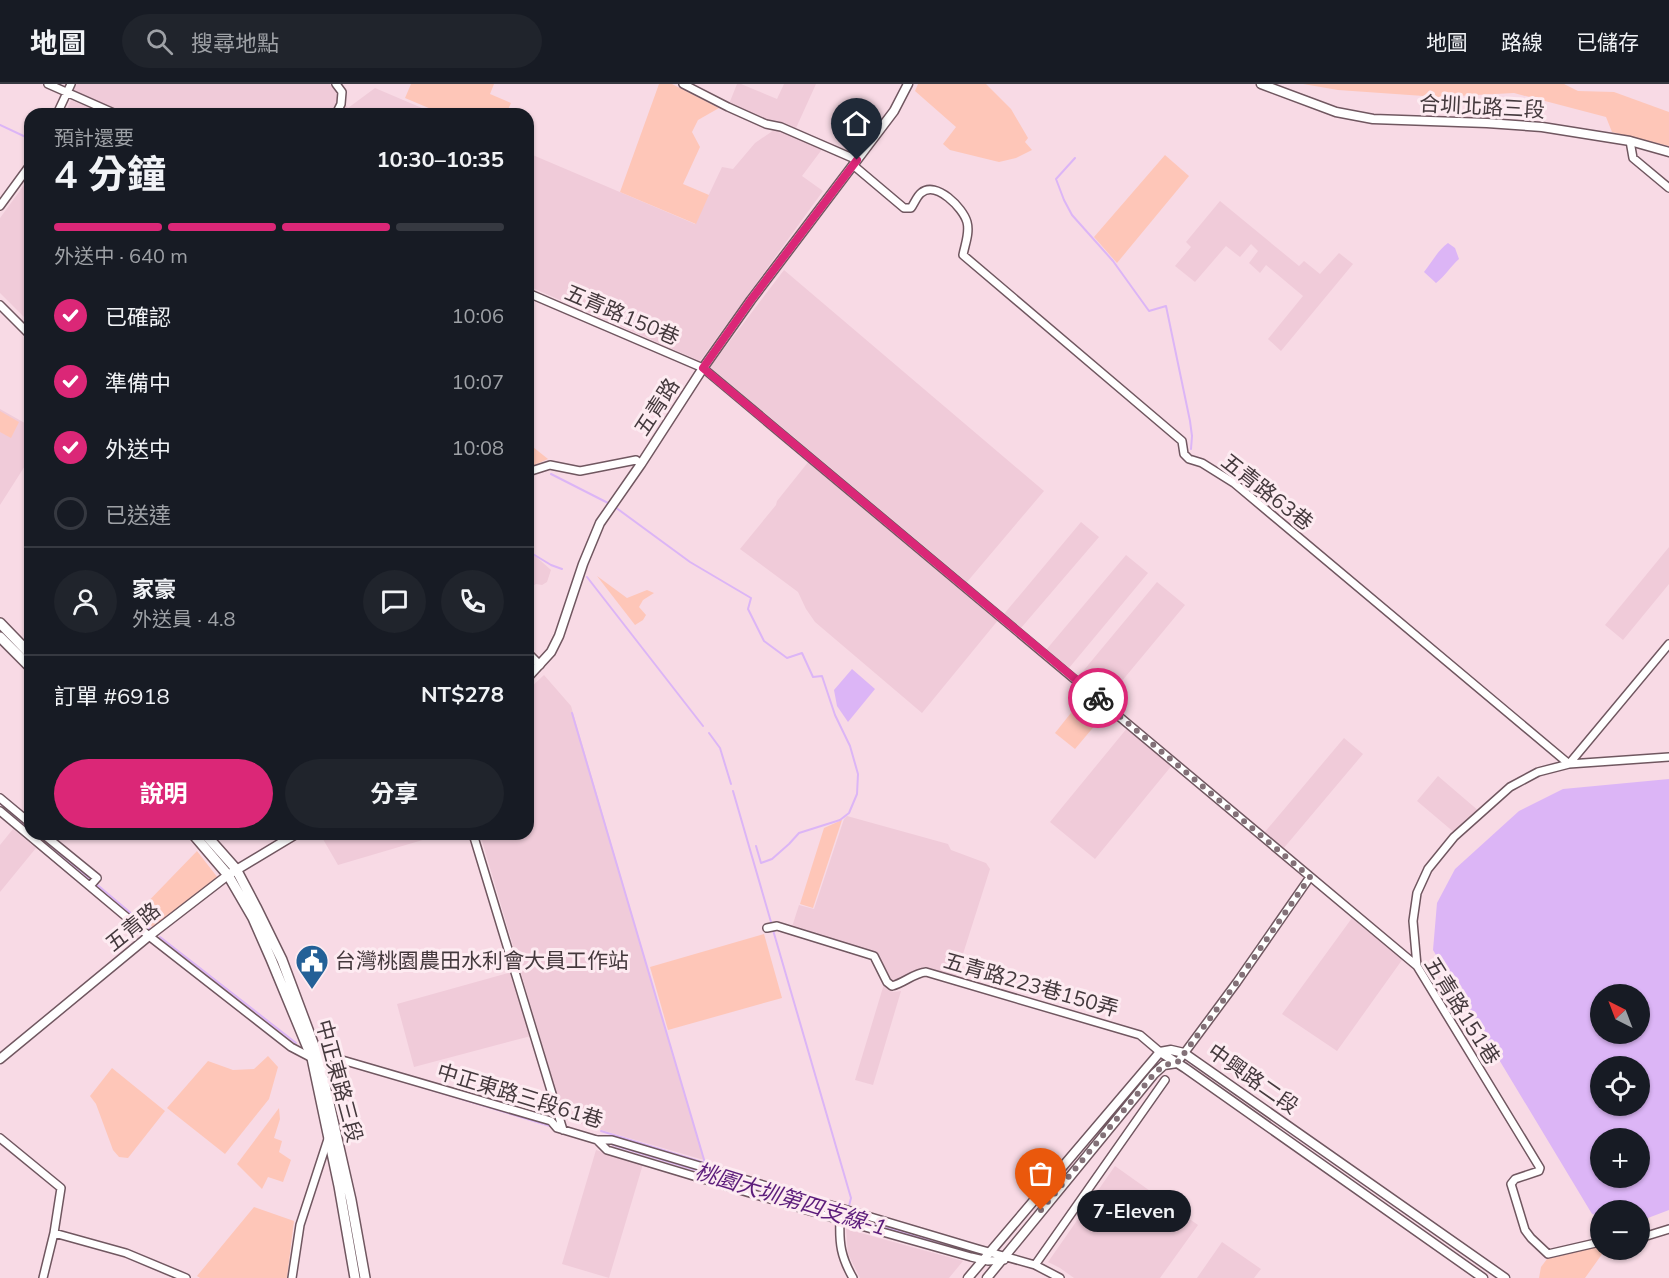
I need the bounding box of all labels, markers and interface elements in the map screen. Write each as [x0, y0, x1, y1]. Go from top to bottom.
search box [122, 14, 542, 68]
text: 地圖 [30, 25, 86, 60]
icon: search [143, 25, 176, 58]
text: 搜尋地點 [191, 29, 279, 57]
text: 地圖 [1426, 29, 1468, 55]
text: 路線 [1501, 29, 1543, 55]
text: 已儲存 [1576, 29, 1639, 55]
street label: 合圳北路三段 [1418, 90, 1546, 122]
pin [831, 98, 882, 160]
icon: home [840, 107, 873, 140]
text: 預計還要 [54, 125, 134, 150]
text: 10:30–10:35 [376, 145, 504, 173]
text: 4 分鐘 [54, 149, 166, 198]
text: 外送中 · 640 m [54, 243, 188, 268]
street label: 五青路150巷 [561, 278, 684, 350]
icon: check [54, 299, 87, 332]
text: 已確認 [105, 303, 171, 331]
text: 10:06 [451, 303, 504, 328]
icon: check [54, 365, 87, 398]
text: 準備中 [105, 369, 171, 397]
text: 10:07 [451, 369, 504, 394]
street label: 五青路 [628, 373, 684, 440]
icon: check [54, 431, 87, 464]
text: 外送中 [105, 435, 171, 463]
text: 10:08 [451, 435, 504, 460]
street label: 五青路63巷 [1217, 447, 1319, 535]
text: 已送達 [105, 501, 171, 529]
button: person [54, 570, 117, 633]
button: chat [363, 570, 426, 633]
button: phone [441, 570, 504, 633]
text: 家豪 [132, 575, 176, 603]
text: 外送員 · 4.8 [132, 606, 236, 631]
courier [1068, 668, 1128, 728]
text: NT$278 [421, 680, 504, 708]
text: 訂單 #6918 [54, 682, 170, 710]
icon: bike [1082, 682, 1115, 715]
button: 說明 [54, 759, 273, 828]
button: 分享 [285, 759, 504, 828]
street label: 五青路 [100, 896, 165, 956]
public building icon: 台灣桃園農田水利會大員工作站 [294, 943, 330, 990]
place label: 台灣桃園農田水利會大員工作站 [335, 947, 629, 973]
street label: 五青路223巷150弄 [941, 947, 1122, 1021]
street label: 五青路151巷 [1420, 952, 1506, 1069]
north arrow [1590, 984, 1650, 1044]
map controls [1590, 984, 1650, 1260]
street label: 中正東路三段 [311, 1017, 369, 1145]
street label: 中興路二段 [1203, 1037, 1304, 1119]
button: locate [1590, 1056, 1650, 1116]
street label: 中正東路三段61巷 [434, 1057, 606, 1133]
button: + [1590, 1128, 1650, 1188]
pin [1015, 1148, 1066, 1210]
water label: 桃園大圳第四支線-1 [692, 1157, 890, 1241]
icon: bag [1024, 1157, 1057, 1190]
callout: 7-Eleven [1077, 1189, 1191, 1231]
text: 7-Eleven [1093, 1198, 1175, 1223]
button: − [1590, 1200, 1650, 1260]

